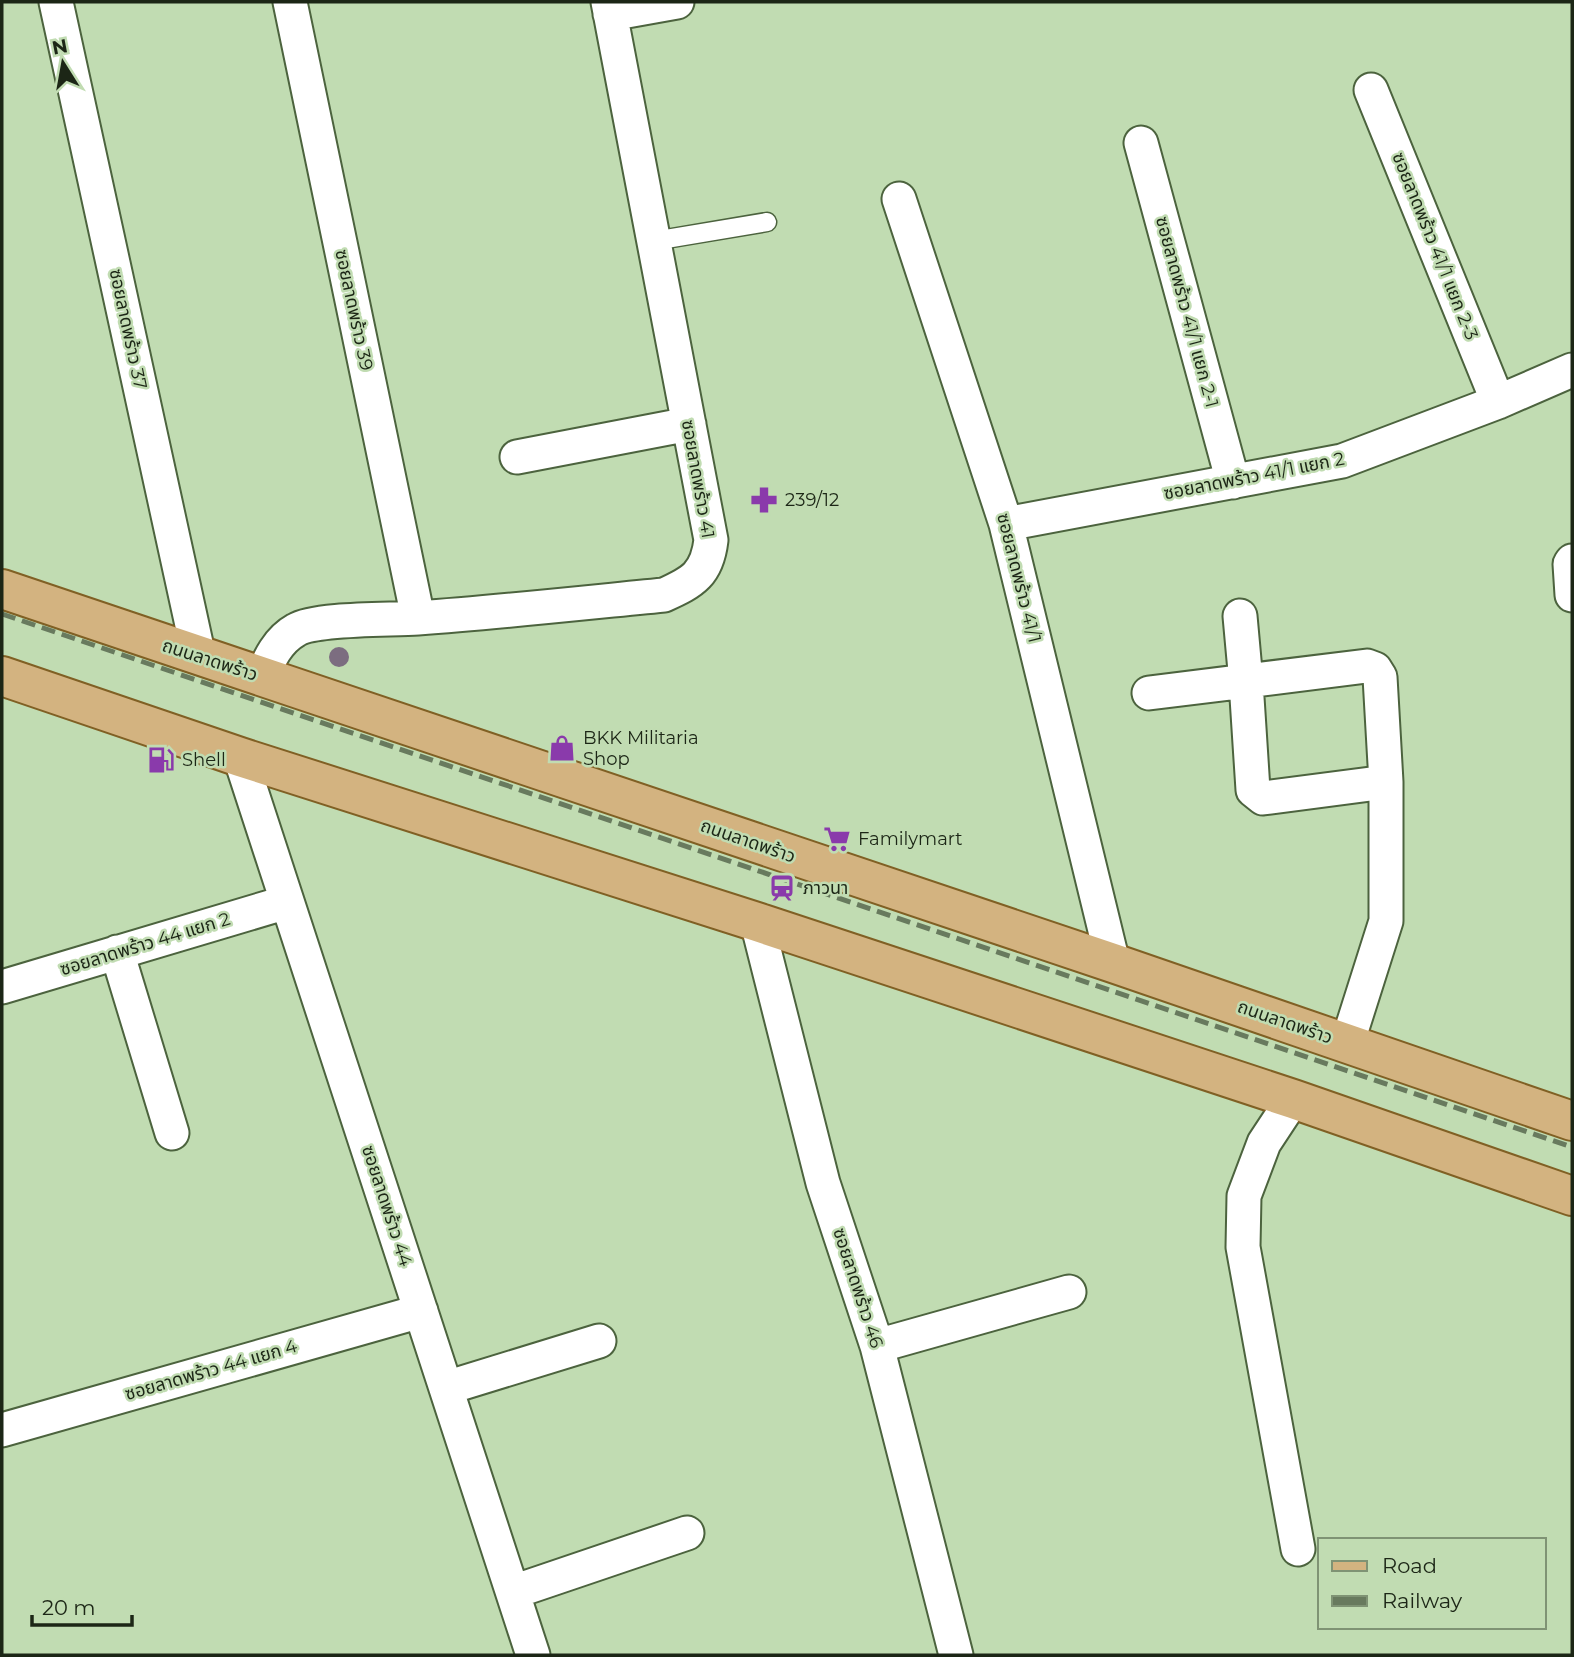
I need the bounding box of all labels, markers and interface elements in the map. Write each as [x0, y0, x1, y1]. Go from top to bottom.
north arrow [28, 28, 98, 98]
text: N [50, 34, 70, 60]
street label: ซอยลาดพร้าว 41/1 แยก 2-3 [1387, 149, 1483, 343]
street label: ซอยลาดพร้าว 41/1 แยก 2-1 [1151, 214, 1223, 410]
street label: ซอยลาดพร้าว 39 [330, 248, 378, 372]
street label: ซอยลาดพร้าว 37 [105, 267, 151, 391]
street label: ซอยลาดพร้าว 41 [677, 418, 719, 540]
street label: ซอยลาดพร้าว 41/1 แยก 2 [1162, 448, 1346, 504]
pharmacy icon: 239/12 [749, 485, 779, 515]
place label: 239/12 [785, 489, 839, 511]
street label: ซอยลาดพร้าว 41/1 [992, 511, 1046, 645]
street label: ถนนลาดพร้าว [160, 634, 260, 686]
place label: BKK Militaria Shop [583, 727, 699, 770]
shop icon: BKK Militaria Shop [547, 733, 577, 763]
fuel station icon: Shell [146, 745, 176, 775]
place label: Shell [182, 749, 226, 771]
street label: ถนนลาดพร้าว [698, 814, 798, 868]
supermarket icon: Familymart [822, 824, 852, 854]
place label: Familymart [858, 828, 963, 850]
station icon: ภาวนา [767, 873, 797, 903]
place label: ภาวนา [803, 877, 848, 899]
street label: ซอยลาดพร้าว 44 แยก 2 [57, 908, 233, 980]
street label: ถนนลาดพร้าว [1235, 995, 1335, 1049]
street label: ซอยลาดพร้าว 44 [357, 1143, 417, 1269]
street label: ซอยลาดพร้าว 46 [828, 1225, 888, 1351]
street label: ซอยลาดพร้าว 44 แยก 4 [122, 1335, 300, 1405]
legend [1318, 1538, 1546, 1629]
text: Road [1382, 1553, 1437, 1578]
scale bar [32, 1584, 131, 1628]
text: Railway [1382, 1588, 1463, 1613]
text: 20 m [42, 1595, 96, 1620]

